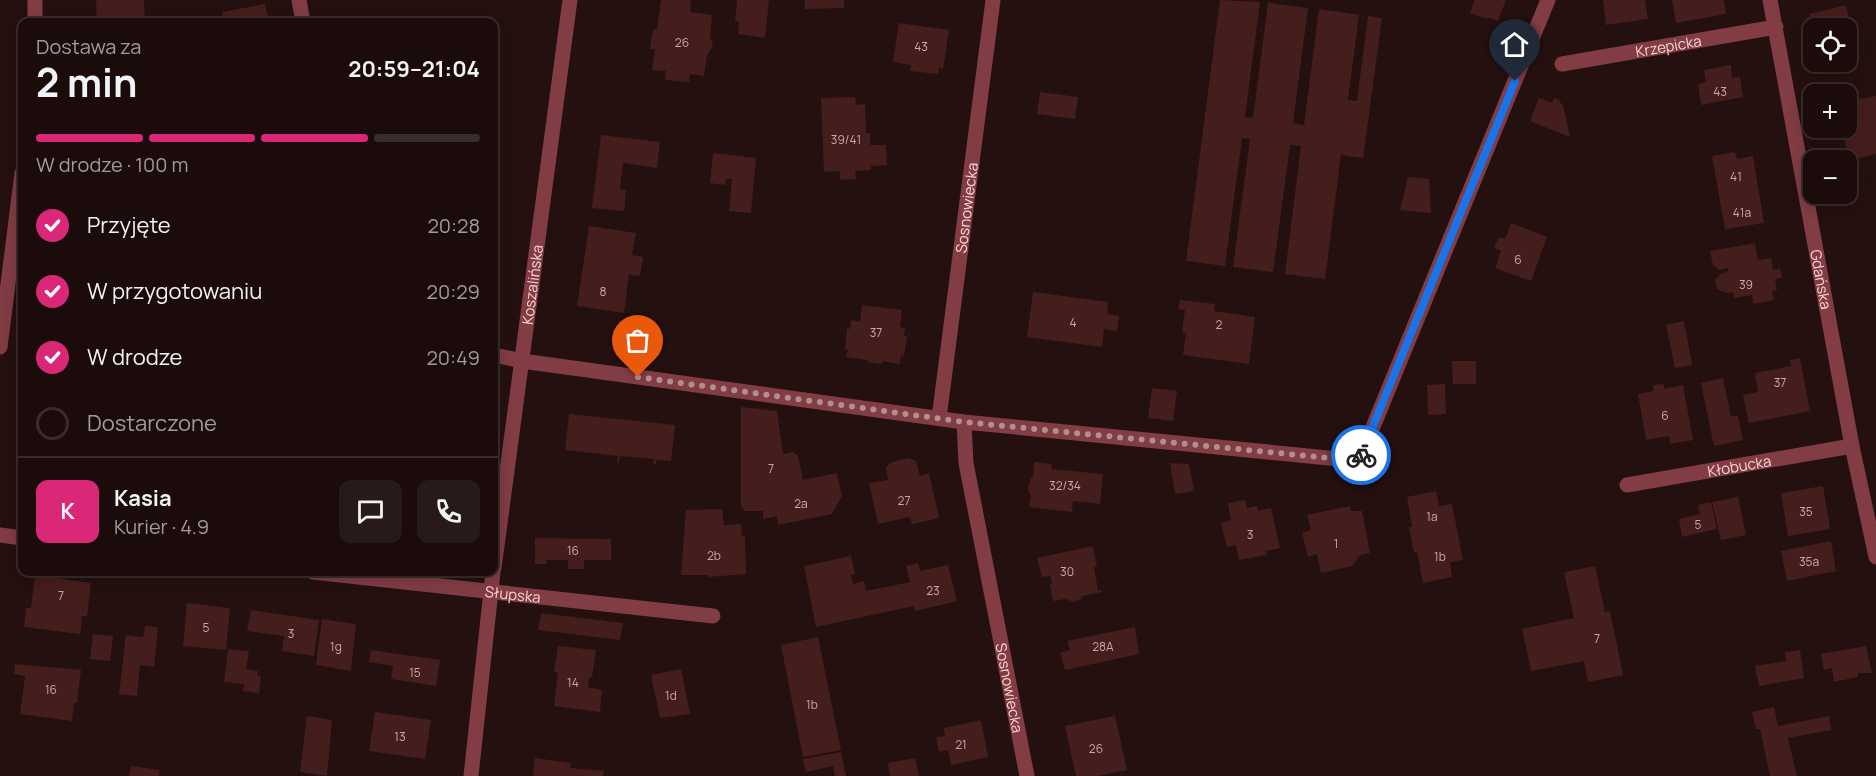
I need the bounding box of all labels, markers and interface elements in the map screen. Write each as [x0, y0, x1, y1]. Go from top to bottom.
map controls [1803, 18, 1857, 204]
button: locate [1803, 18, 1857, 72]
pin [1489, 19, 1540, 81]
icon: home [1498, 28, 1531, 61]
street label: Krzepicka [1634, 30, 1703, 62]
text: Dostawa za [36, 33, 141, 60]
house number: 26 [675, 34, 689, 51]
house number: 43 [914, 38, 928, 55]
text: 20:59–21:04 [348, 54, 480, 84]
text: 2 min [36, 55, 137, 109]
house number: 43 [1713, 83, 1727, 100]
button: + [1803, 84, 1857, 138]
house number: 39/41 [831, 131, 861, 148]
button: − [1803, 150, 1857, 204]
text: W drodze · 100 m [36, 151, 188, 178]
street label: Sosnowiecka [950, 161, 982, 254]
house number: 41 [1730, 168, 1742, 185]
house number: 41a [1733, 204, 1751, 221]
icon: check [36, 209, 69, 242]
text: Przyjęte [87, 210, 171, 240]
text: 20:28 [427, 212, 480, 239]
street label: Koszalińska [516, 243, 548, 326]
street label: Gdańska [1806, 248, 1837, 311]
house number: 6 [1514, 251, 1522, 268]
icon: check [36, 275, 69, 308]
text: W przygotowaniu [87, 276, 262, 306]
house number: 39 [1739, 276, 1753, 293]
text: 20:29 [427, 278, 480, 305]
house number: 8 [600, 283, 607, 300]
house number: 4 [1069, 314, 1077, 331]
pin [612, 315, 663, 377]
house number: 2 [1216, 316, 1223, 333]
icon: bag [621, 324, 654, 357]
house number: 37 [870, 324, 882, 341]
icon: check [36, 341, 69, 374]
text: W drodze [87, 342, 182, 372]
text: 20:49 [426, 344, 480, 371]
house number: 37 [1774, 374, 1786, 391]
house number: 6 [1661, 407, 1669, 424]
text: Dostarczone [87, 408, 217, 438]
courier [1331, 425, 1391, 485]
icon: bike [1345, 439, 1378, 472]
street label: Kłobucka [1706, 450, 1773, 481]
house number: 7 [768, 460, 774, 477]
house number: 32/34 [1049, 477, 1081, 494]
button: chat [339, 480, 402, 543]
button: phone [417, 480, 480, 543]
text: Kasia [114, 483, 172, 513]
house number: 27 [898, 492, 910, 509]
house number: 2a [794, 495, 808, 512]
text: K [60, 496, 75, 526]
house number: 35 [1799, 503, 1813, 520]
house number: 1a [1426, 508, 1438, 525]
text: Kurier · 4.9 [114, 513, 209, 540]
house number: 5 [1695, 516, 1702, 533]
house number: 3 [1247, 526, 1253, 543]
house number: 1 [1334, 535, 1338, 552]
house number: 16 [567, 542, 579, 559]
house number: 2b [707, 547, 721, 564]
house number: 1b [1434, 548, 1446, 565]
house number: 35a [1799, 553, 1819, 570]
house number: 30 [1060, 563, 1074, 580]
street label: Słupska [484, 580, 542, 607]
house number: 23 [926, 582, 940, 599]
house number: 7 [58, 587, 64, 604]
house number: 5 [203, 619, 210, 636]
house number: 3 [288, 625, 294, 642]
house number: 7 [1594, 630, 1600, 647]
house number: 1g [330, 638, 342, 655]
house number: 28A [1092, 638, 1114, 655]
street label: Sosnowiecka [991, 641, 1029, 735]
house number: 15 [409, 664, 421, 681]
house number: 14 [567, 674, 579, 691]
house number: 16 [45, 681, 57, 698]
house number: 1d [665, 687, 677, 704]
house number: 1b [806, 696, 818, 713]
house number: 13 [394, 728, 406, 745]
house number: 21 [955, 736, 967, 753]
house number: 26 [1089, 740, 1103, 757]

